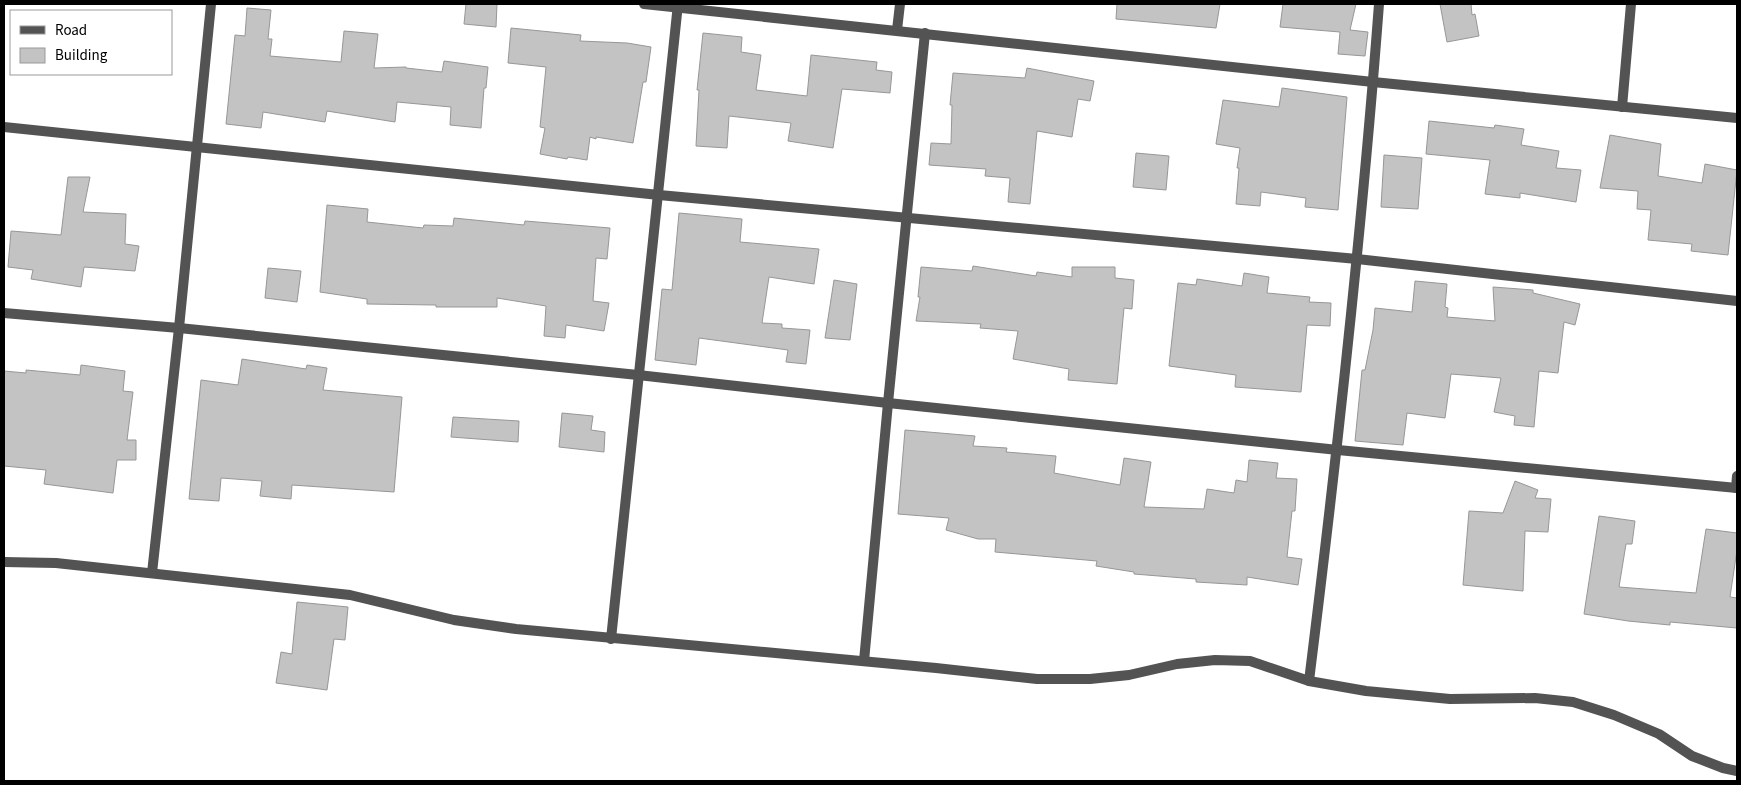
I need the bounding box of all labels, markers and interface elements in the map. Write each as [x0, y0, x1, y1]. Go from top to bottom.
legend [10, 10, 172, 75]
text: Road [55, 20, 87, 41]
text: Building [55, 45, 108, 66]

